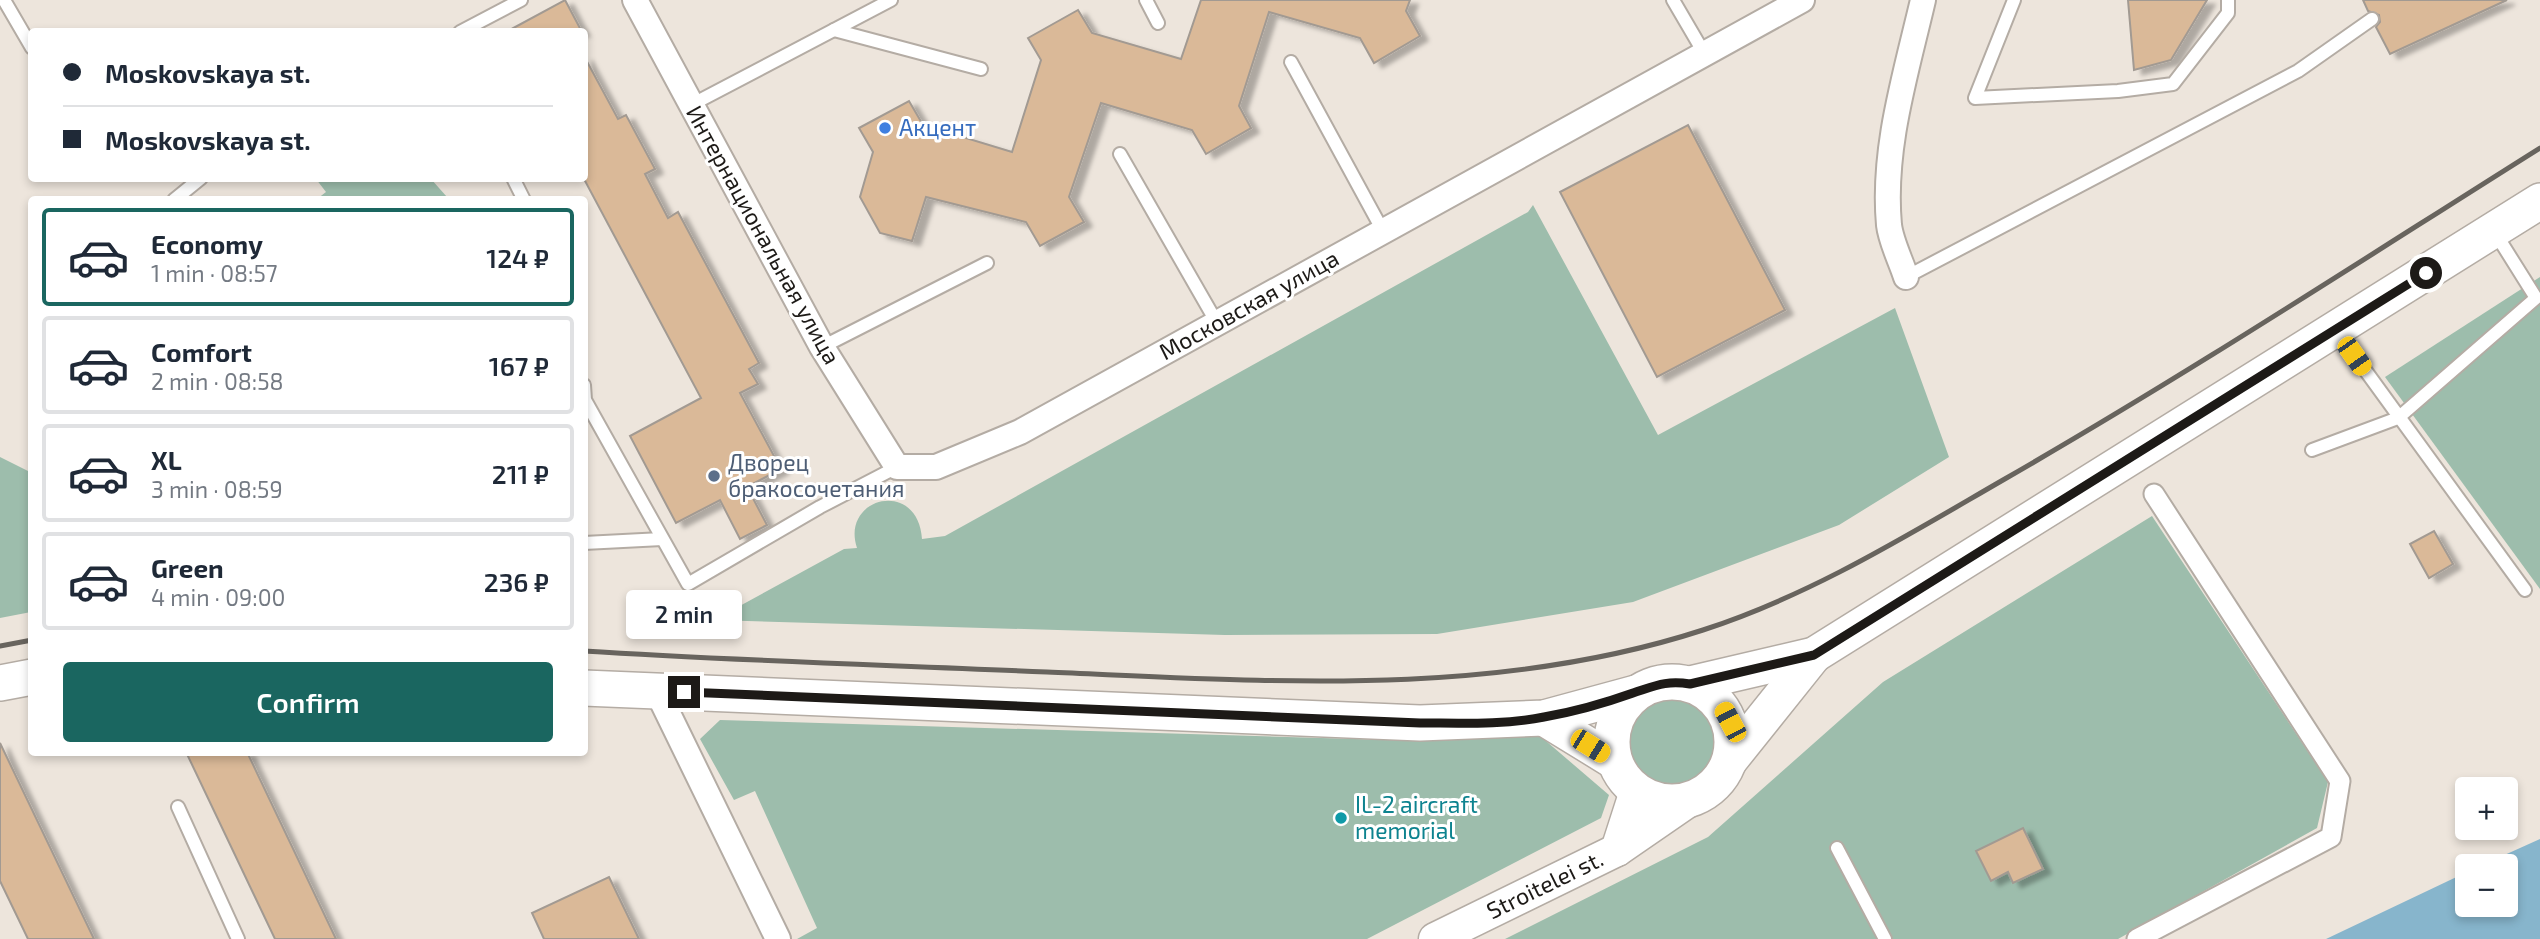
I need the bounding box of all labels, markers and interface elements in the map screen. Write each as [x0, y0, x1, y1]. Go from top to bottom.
text: Moskovskaya st. [105, 57, 311, 88]
street label: Интернациональная улица [680, 100, 847, 369]
place label: Акцент [899, 113, 976, 141]
marker: Акцент [877, 120, 893, 136]
text: Moskovskaya st. [105, 124, 311, 155]
icon: car [67, 226, 130, 289]
text: Economy [151, 228, 263, 259]
text: 124 ₽ [486, 242, 549, 273]
street label: Московская улица [1154, 243, 1344, 366]
route start [2410, 257, 2442, 289]
text: 1 min · 08:57 [151, 259, 278, 287]
car [2334, 333, 2375, 379]
icon: car [67, 334, 130, 397]
text: Comfort [151, 336, 252, 367]
text: 167 ₽ [489, 350, 549, 381]
text: 2 min · 08:58 [151, 367, 284, 395]
icon: car [67, 442, 130, 505]
text: XL [151, 444, 182, 475]
place label: Дворец бракосочетания [728, 448, 904, 502]
text: 211 ₽ [492, 458, 549, 489]
marker: Дворец бракосочетания [706, 468, 722, 484]
text: 3 min · 08:59 [151, 475, 283, 503]
icon: car [67, 550, 130, 613]
text: Green [151, 552, 224, 583]
text: 236 ₽ [484, 566, 549, 597]
text: 4 min · 09:00 [151, 583, 285, 611]
callout: 2 min [626, 590, 742, 640]
text: 2 min [655, 600, 713, 628]
button: Confirm [63, 662, 553, 742]
route end [668, 676, 700, 708]
car [1711, 699, 1750, 745]
car [1567, 726, 1614, 766]
map controls [2455, 777, 2518, 917]
button: + [2455, 777, 2518, 840]
place label: IL-2 aircraft memorial [1355, 790, 1478, 844]
marker: IL-2 aircraft memorial [1333, 810, 1349, 826]
street label: Stroitelei st. [1482, 844, 1607, 924]
button: − [2455, 854, 2518, 917]

